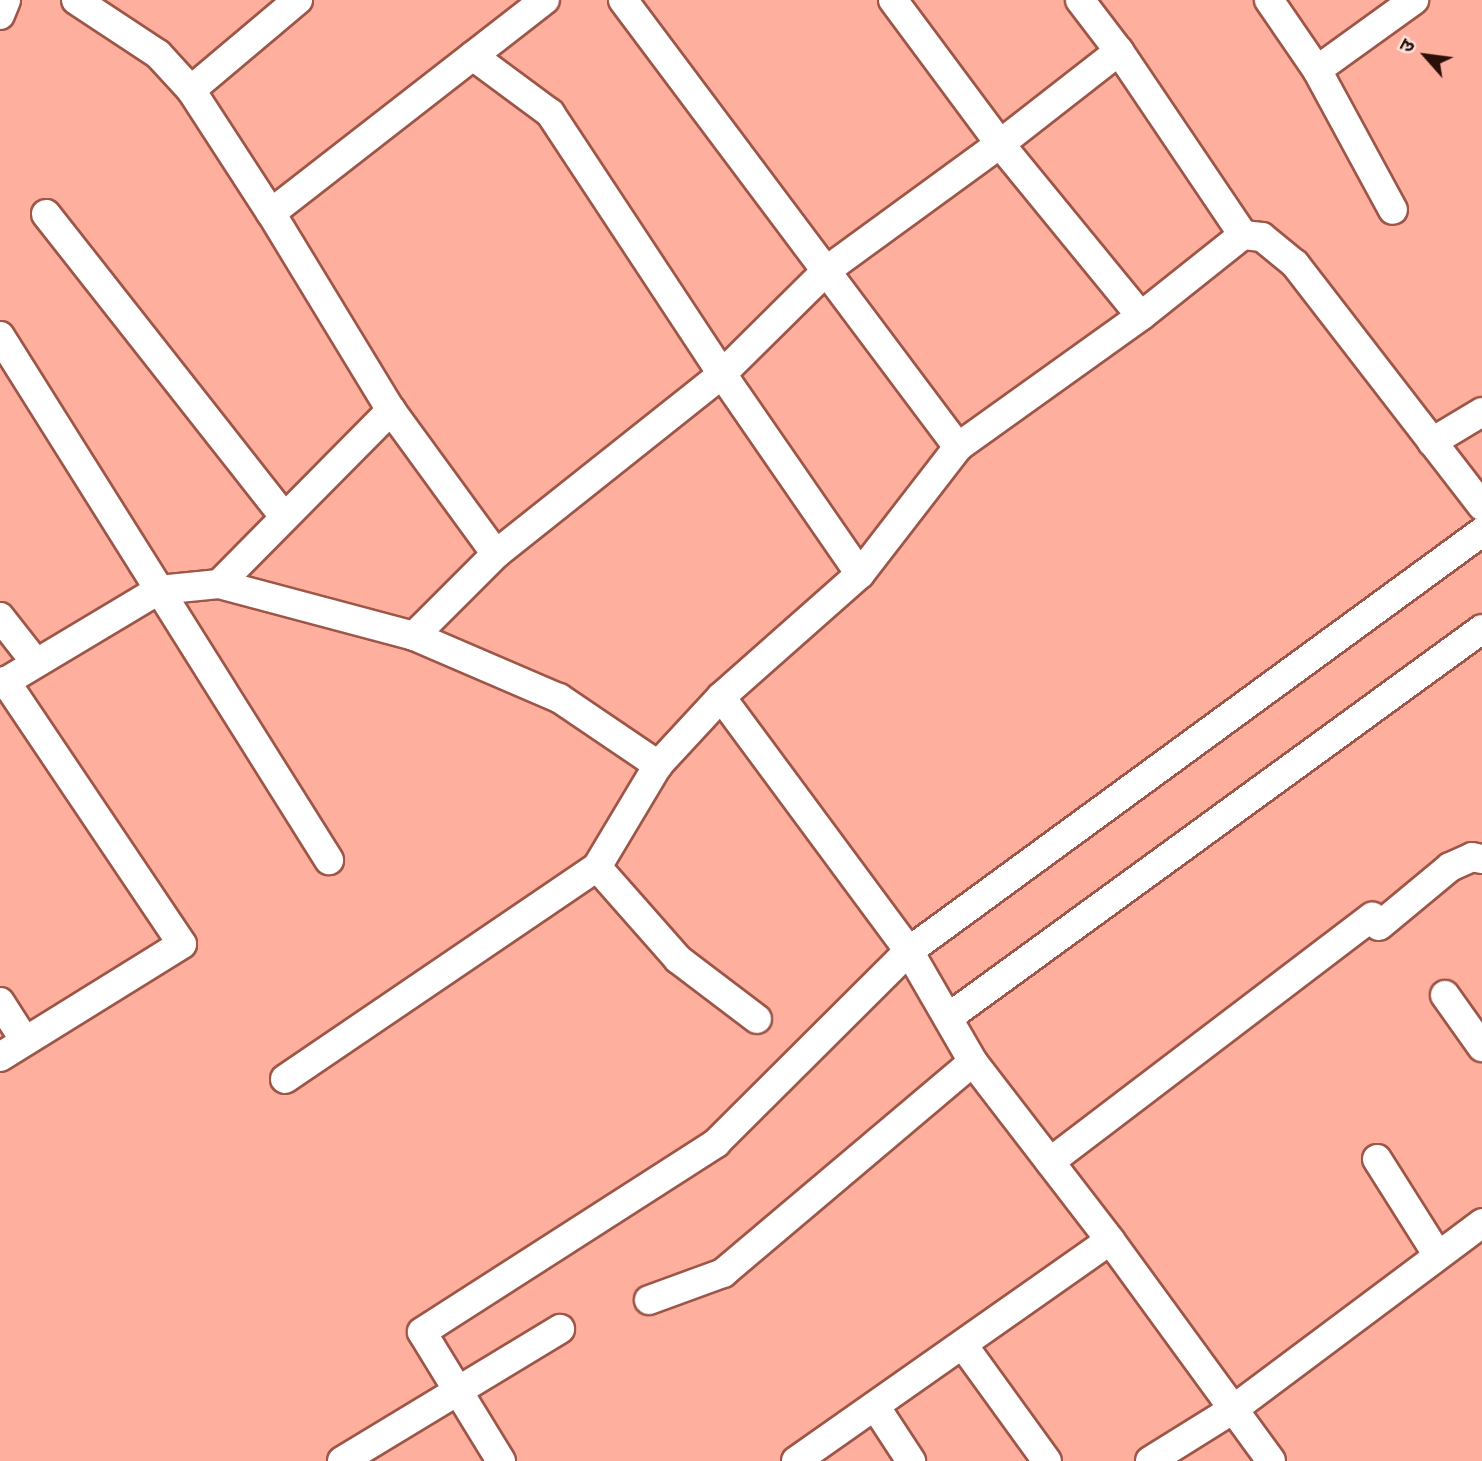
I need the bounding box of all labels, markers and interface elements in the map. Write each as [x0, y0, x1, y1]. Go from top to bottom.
north arrow [1391, 21, 1461, 91]
text: उ [1394, 36, 1420, 56]

